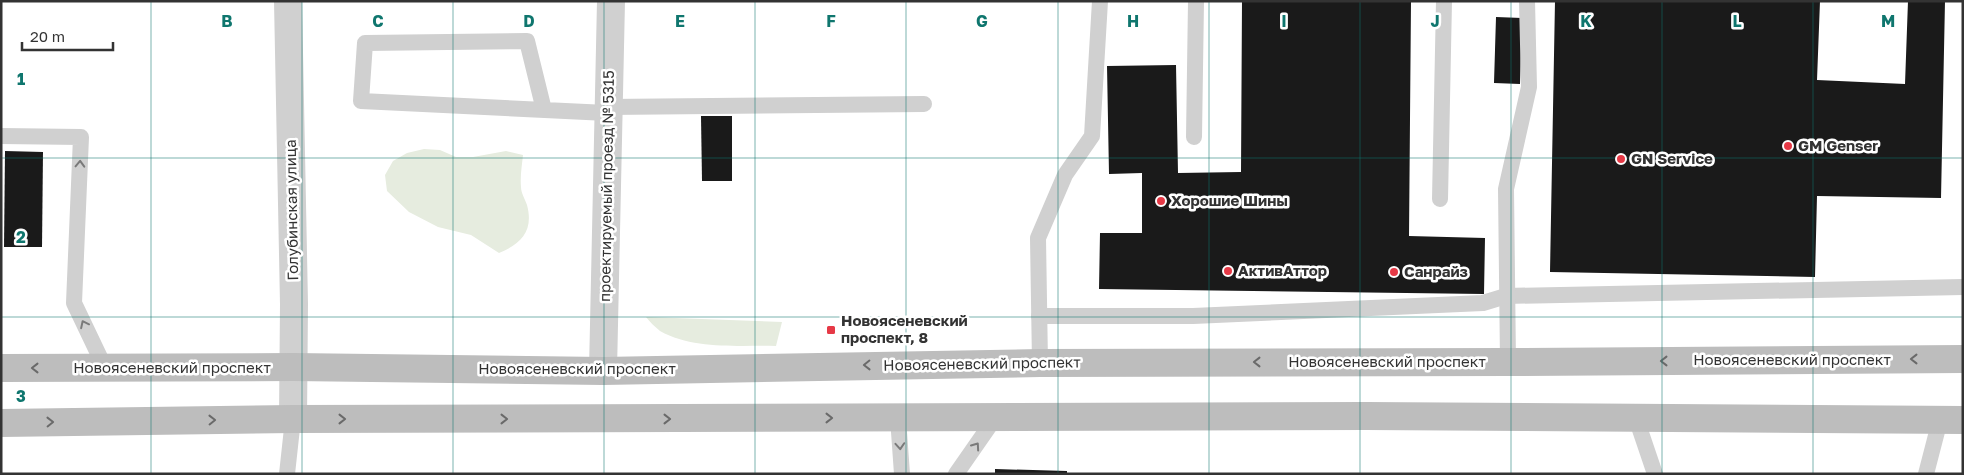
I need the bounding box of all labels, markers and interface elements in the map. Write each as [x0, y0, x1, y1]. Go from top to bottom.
text: B [221, 11, 233, 31]
text: C [372, 11, 384, 31]
text: D [523, 11, 535, 31]
text: E [675, 11, 685, 31]
text: F [826, 11, 836, 31]
text: G [976, 11, 988, 31]
text: H [1127, 11, 1139, 31]
text: I [1281, 11, 1287, 31]
text: J [1430, 11, 1440, 31]
text: K [1580, 11, 1592, 31]
text: L [1732, 11, 1742, 31]
text: M [1881, 11, 1895, 31]
scale bar [22, 20, 114, 52]
text: 20 m [30, 27, 65, 45]
text: 1 [17, 69, 25, 89]
street label: проектируемый проезд № 5315 [595, 70, 617, 302]
place label: GM Genser [1798, 136, 1878, 154]
street label: Голубинская улица [281, 139, 301, 281]
marker: GM Genser [1782, 140, 1794, 152]
place label: GN Service [1631, 149, 1713, 167]
marker: GN Service [1615, 153, 1627, 165]
one-way arrow [74, 160, 85, 168]
place label: Хорошие Шины [1171, 191, 1288, 209]
marker: Хорошие Шины [1155, 195, 1167, 207]
text: 2 [16, 227, 26, 247]
place label: АктивАттор [1238, 261, 1327, 279]
place label: Санрайз [1404, 262, 1468, 280]
marker: АктивАттор [1222, 265, 1234, 277]
marker: Санрайз [1388, 266, 1400, 278]
place label: Новоясеневский проспект, 8 [841, 311, 968, 346]
one-way arrow [80, 320, 90, 329]
marker: Новоясеневский проспект, 8 [825, 324, 837, 336]
street label: Новоясеневский проспект [1693, 350, 1891, 368]
street label: Новоясеневский проспект [883, 352, 1082, 374]
street label: Новоясеневский проспект [1288, 352, 1486, 370]
one-way arrow [1910, 354, 1918, 364]
one-way arrow [1660, 356, 1668, 366]
one-way arrow [1252, 357, 1260, 367]
street label: Новоясеневский проспект [73, 358, 271, 376]
street label: Новоясеневский проспект [478, 359, 676, 377]
one-way arrow [862, 360, 870, 371]
one-way arrow [30, 363, 38, 373]
text: 3 [16, 386, 26, 406]
one-way arrow [826, 413, 833, 423]
one-way arrow [338, 414, 346, 424]
one-way arrow [500, 414, 508, 424]
one-way arrow [663, 414, 671, 424]
one-way arrow [209, 415, 217, 425]
one-way arrow [46, 417, 54, 427]
one-way arrow [894, 442, 905, 450]
one-way arrow [970, 442, 979, 452]

